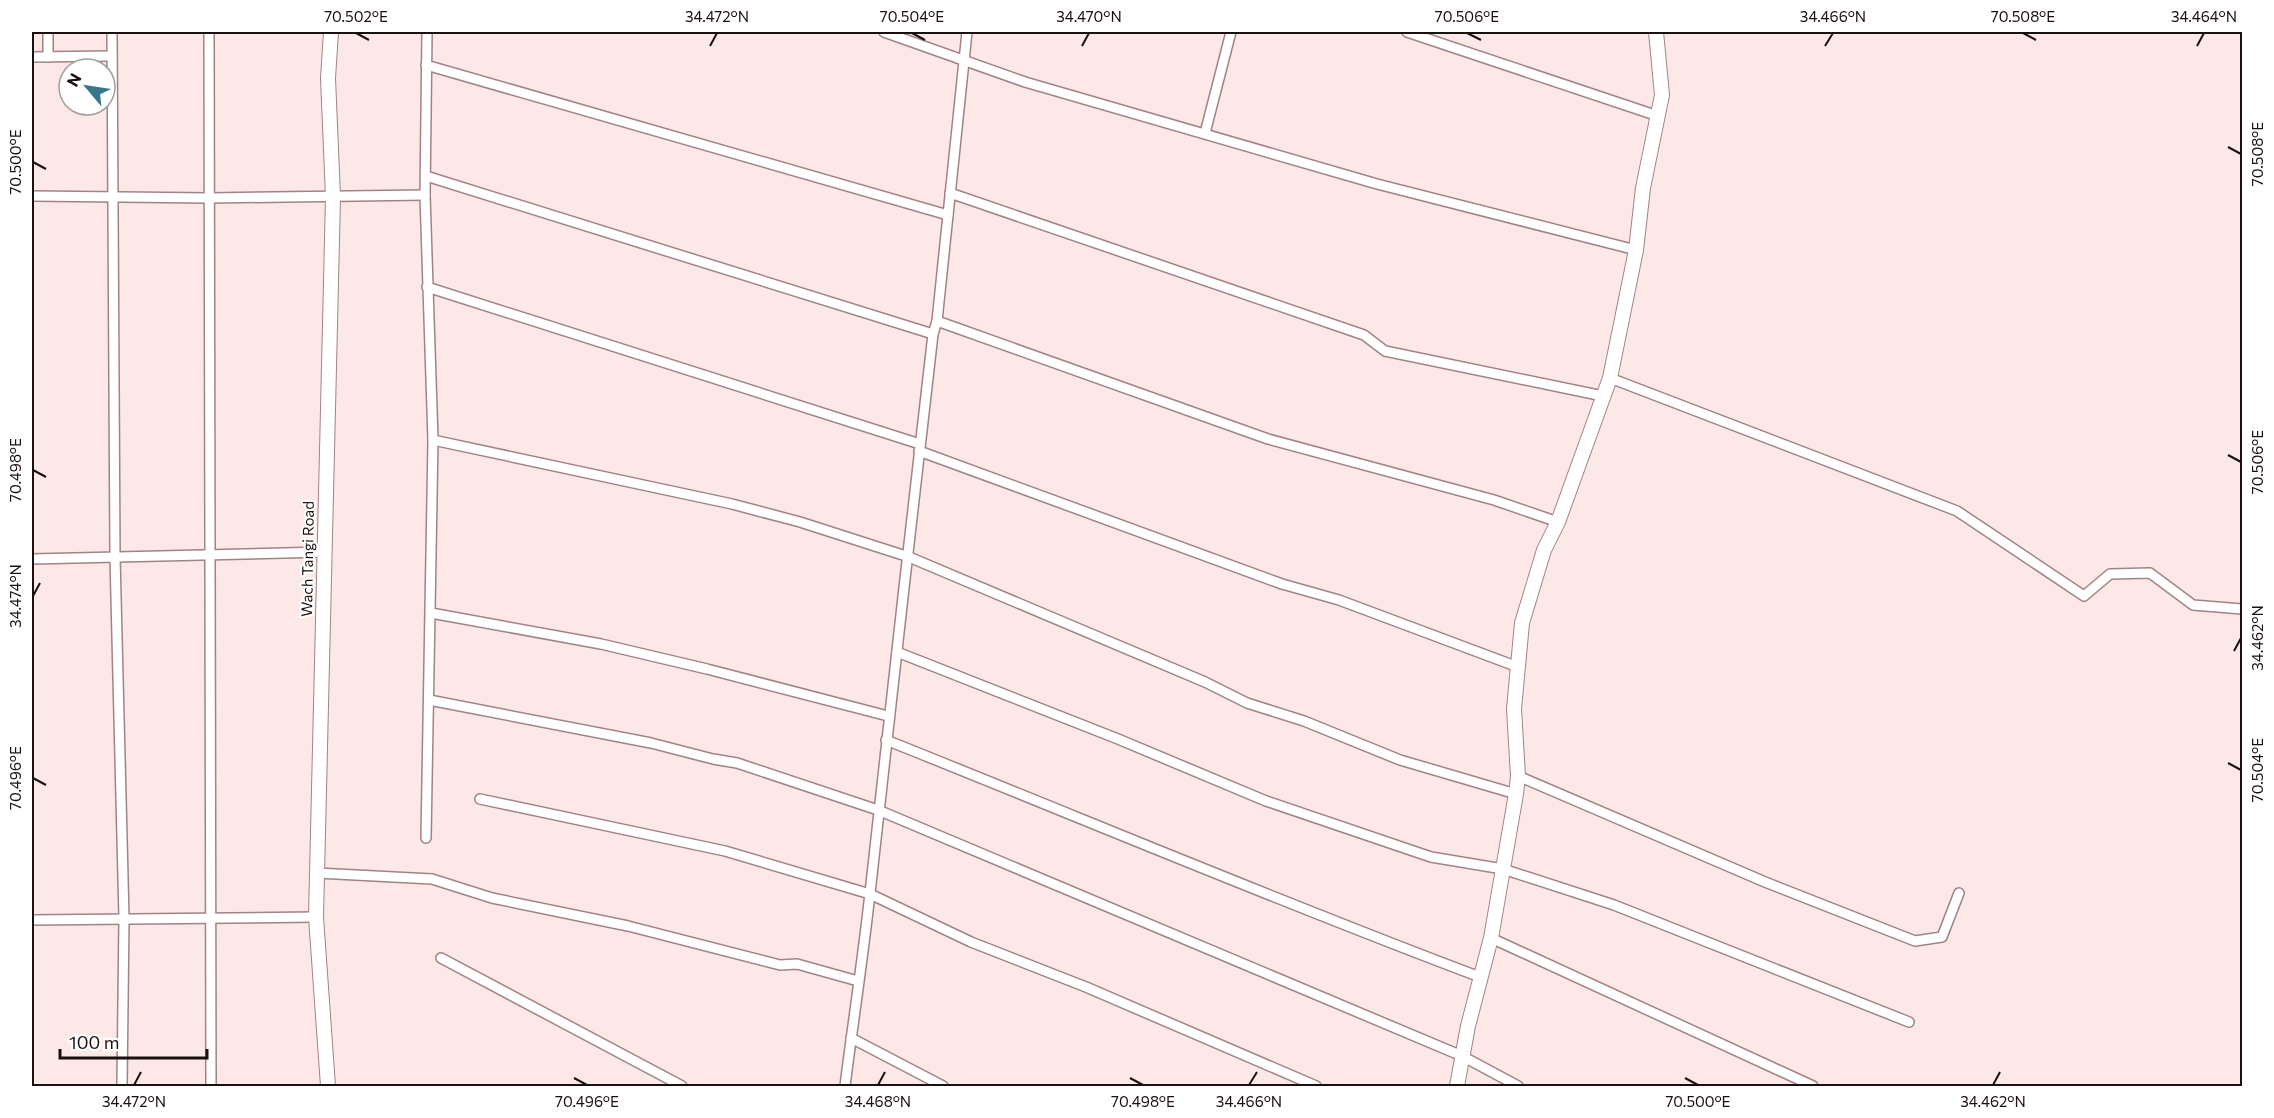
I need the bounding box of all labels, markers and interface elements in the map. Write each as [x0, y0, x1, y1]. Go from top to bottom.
text: 70.502°E [324, 7, 388, 25]
text: 34.472°N [685, 7, 749, 25]
text: 70.504°E [880, 7, 944, 25]
text: 34.470°N [1056, 7, 1122, 25]
text: 70.506°E [1435, 7, 1499, 25]
text: 34.466°N [1800, 7, 1866, 25]
text: 70.508°E [1991, 7, 2055, 25]
text: 34.464°N [2171, 7, 2237, 25]
north arrow [57, 57, 117, 117]
text: N [62, 70, 85, 89]
text: 70.508°E [2248, 122, 2266, 186]
text: 70.500°E [6, 129, 24, 195]
text: 70.506°E [2248, 430, 2266, 494]
text: 70.498°E [6, 438, 24, 502]
street label: Wach Tangi Road [297, 501, 317, 617]
text: 34.474°N [6, 564, 24, 628]
text: 34.462°N [2248, 605, 2266, 671]
text: 70.504°E [2248, 738, 2266, 802]
text: 70.496°E [6, 746, 24, 810]
scale bar [60, 1022, 207, 1060]
text: 100 m [69, 1031, 119, 1053]
text: 34.472°N [102, 1092, 166, 1110]
text: 70.496°E [555, 1092, 619, 1110]
text: 34.468°N [845, 1092, 911, 1110]
text: 70.498°E [1111, 1092, 1175, 1110]
text: 34.466°N [1216, 1092, 1282, 1110]
text: 70.500°E [1665, 1092, 1731, 1110]
text: 34.462°N [1960, 1092, 2026, 1110]

